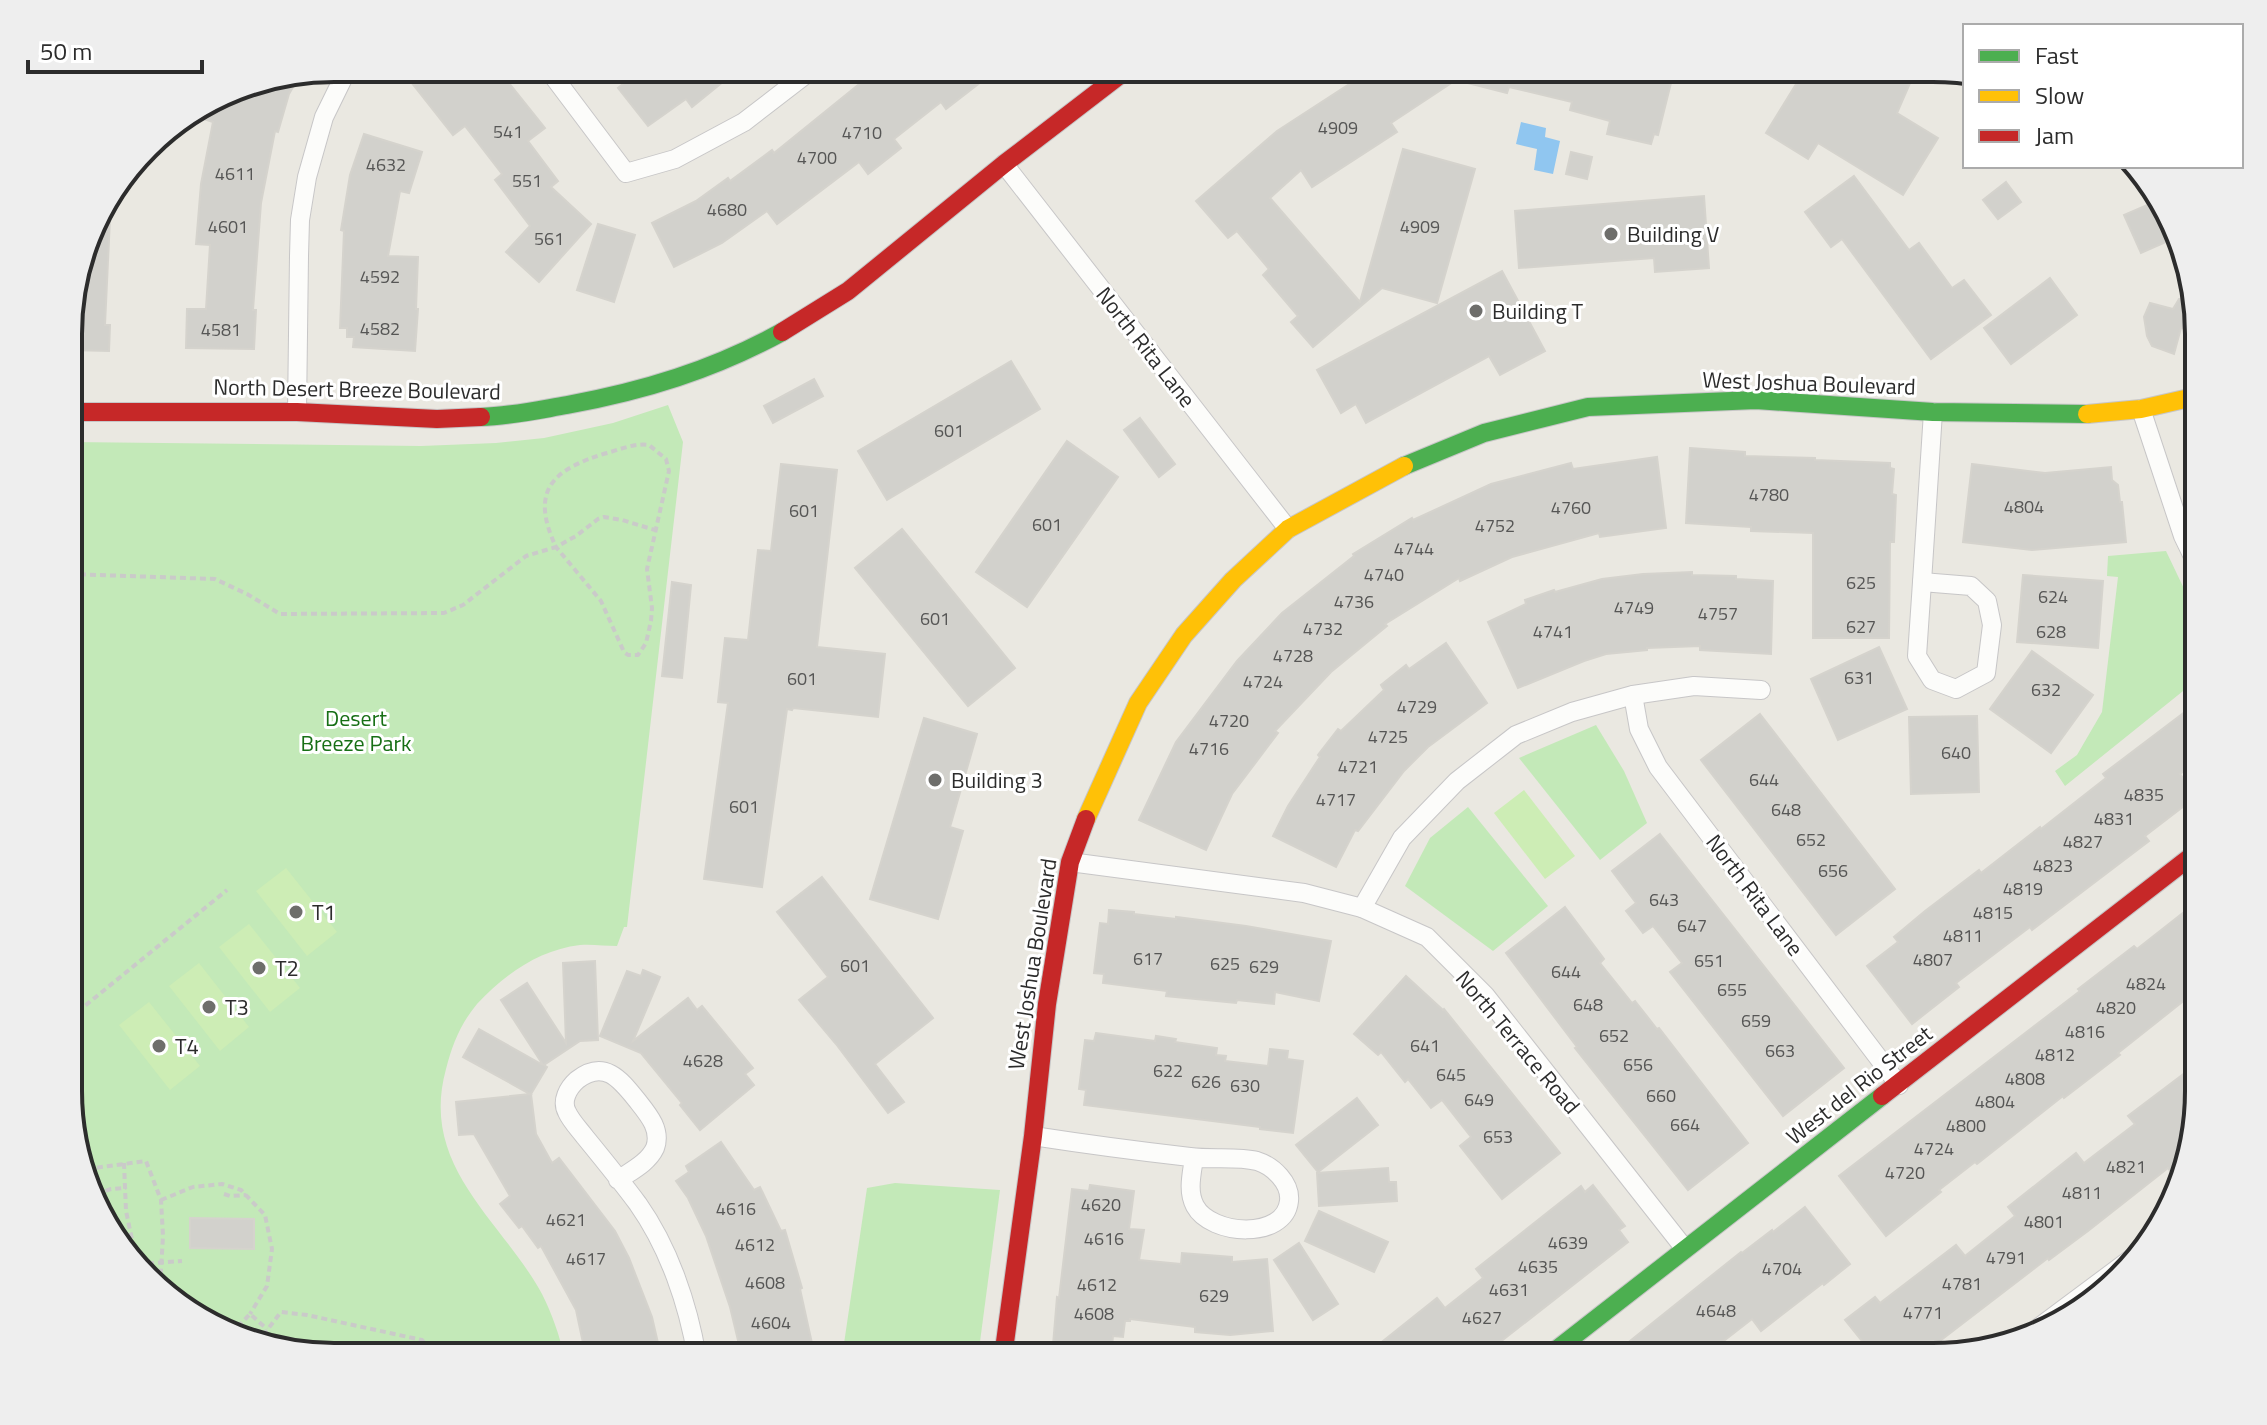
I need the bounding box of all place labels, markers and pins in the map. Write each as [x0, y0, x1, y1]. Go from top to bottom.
place label: Building V [1627, 217, 1720, 251]
marker: Building V [1602, 225, 1620, 243]
place label: Building T [1492, 294, 1584, 328]
marker: Building T [1467, 302, 1485, 320]
place label: Building 3 [951, 763, 1043, 797]
marker: Building 3 [926, 771, 944, 789]
place label: T1 [312, 895, 336, 929]
marker: T1 [287, 903, 305, 921]
place label: T2 [275, 951, 299, 985]
marker: T2 [250, 959, 268, 977]
place label: T3 [225, 990, 249, 1024]
marker: T3 [200, 998, 218, 1016]
place label: T4 [175, 1029, 199, 1063]
marker: T4 [150, 1037, 168, 1055]

